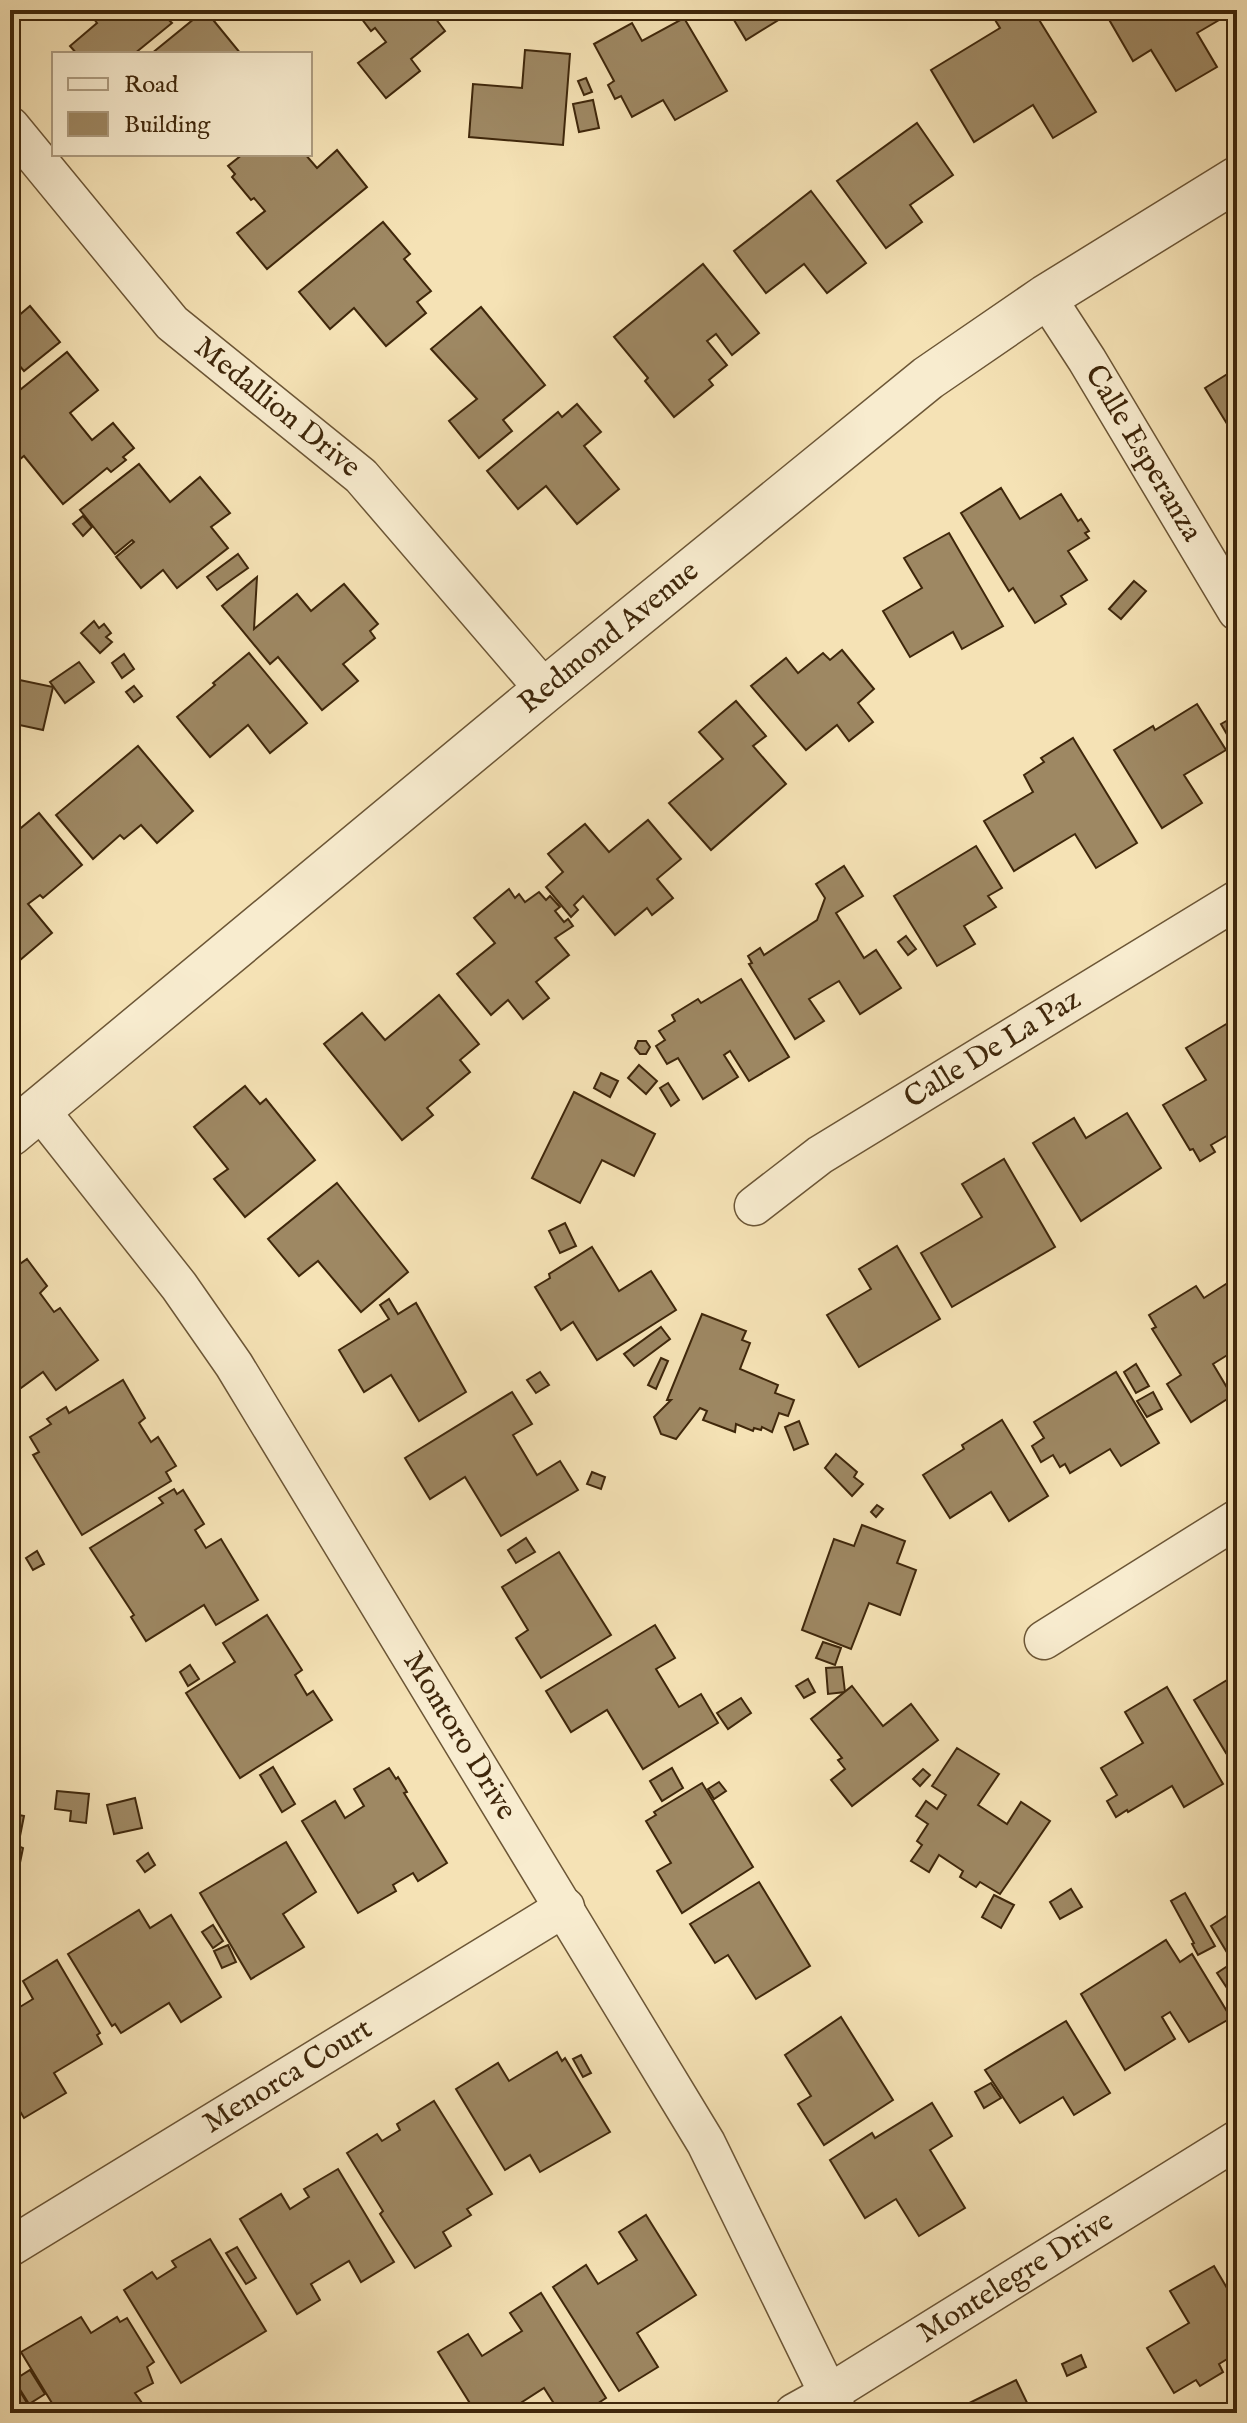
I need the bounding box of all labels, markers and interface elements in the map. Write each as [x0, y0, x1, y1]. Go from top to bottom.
legend [52, 52, 312, 156]
text: Road [124, 70, 178, 101]
text: Building [124, 110, 211, 141]
street label: Medallion Drive [186, 329, 368, 487]
street label: Calle Esperanza [1075, 358, 1210, 549]
street label: Redmond Avenue [511, 553, 707, 723]
street label: Calle De La Paz [897, 981, 1088, 1118]
street label: Montoro Drive [394, 1645, 525, 1827]
street label: Menorca Court [196, 2010, 380, 2143]
street label: Montelegre Drive [911, 2202, 1121, 2353]

